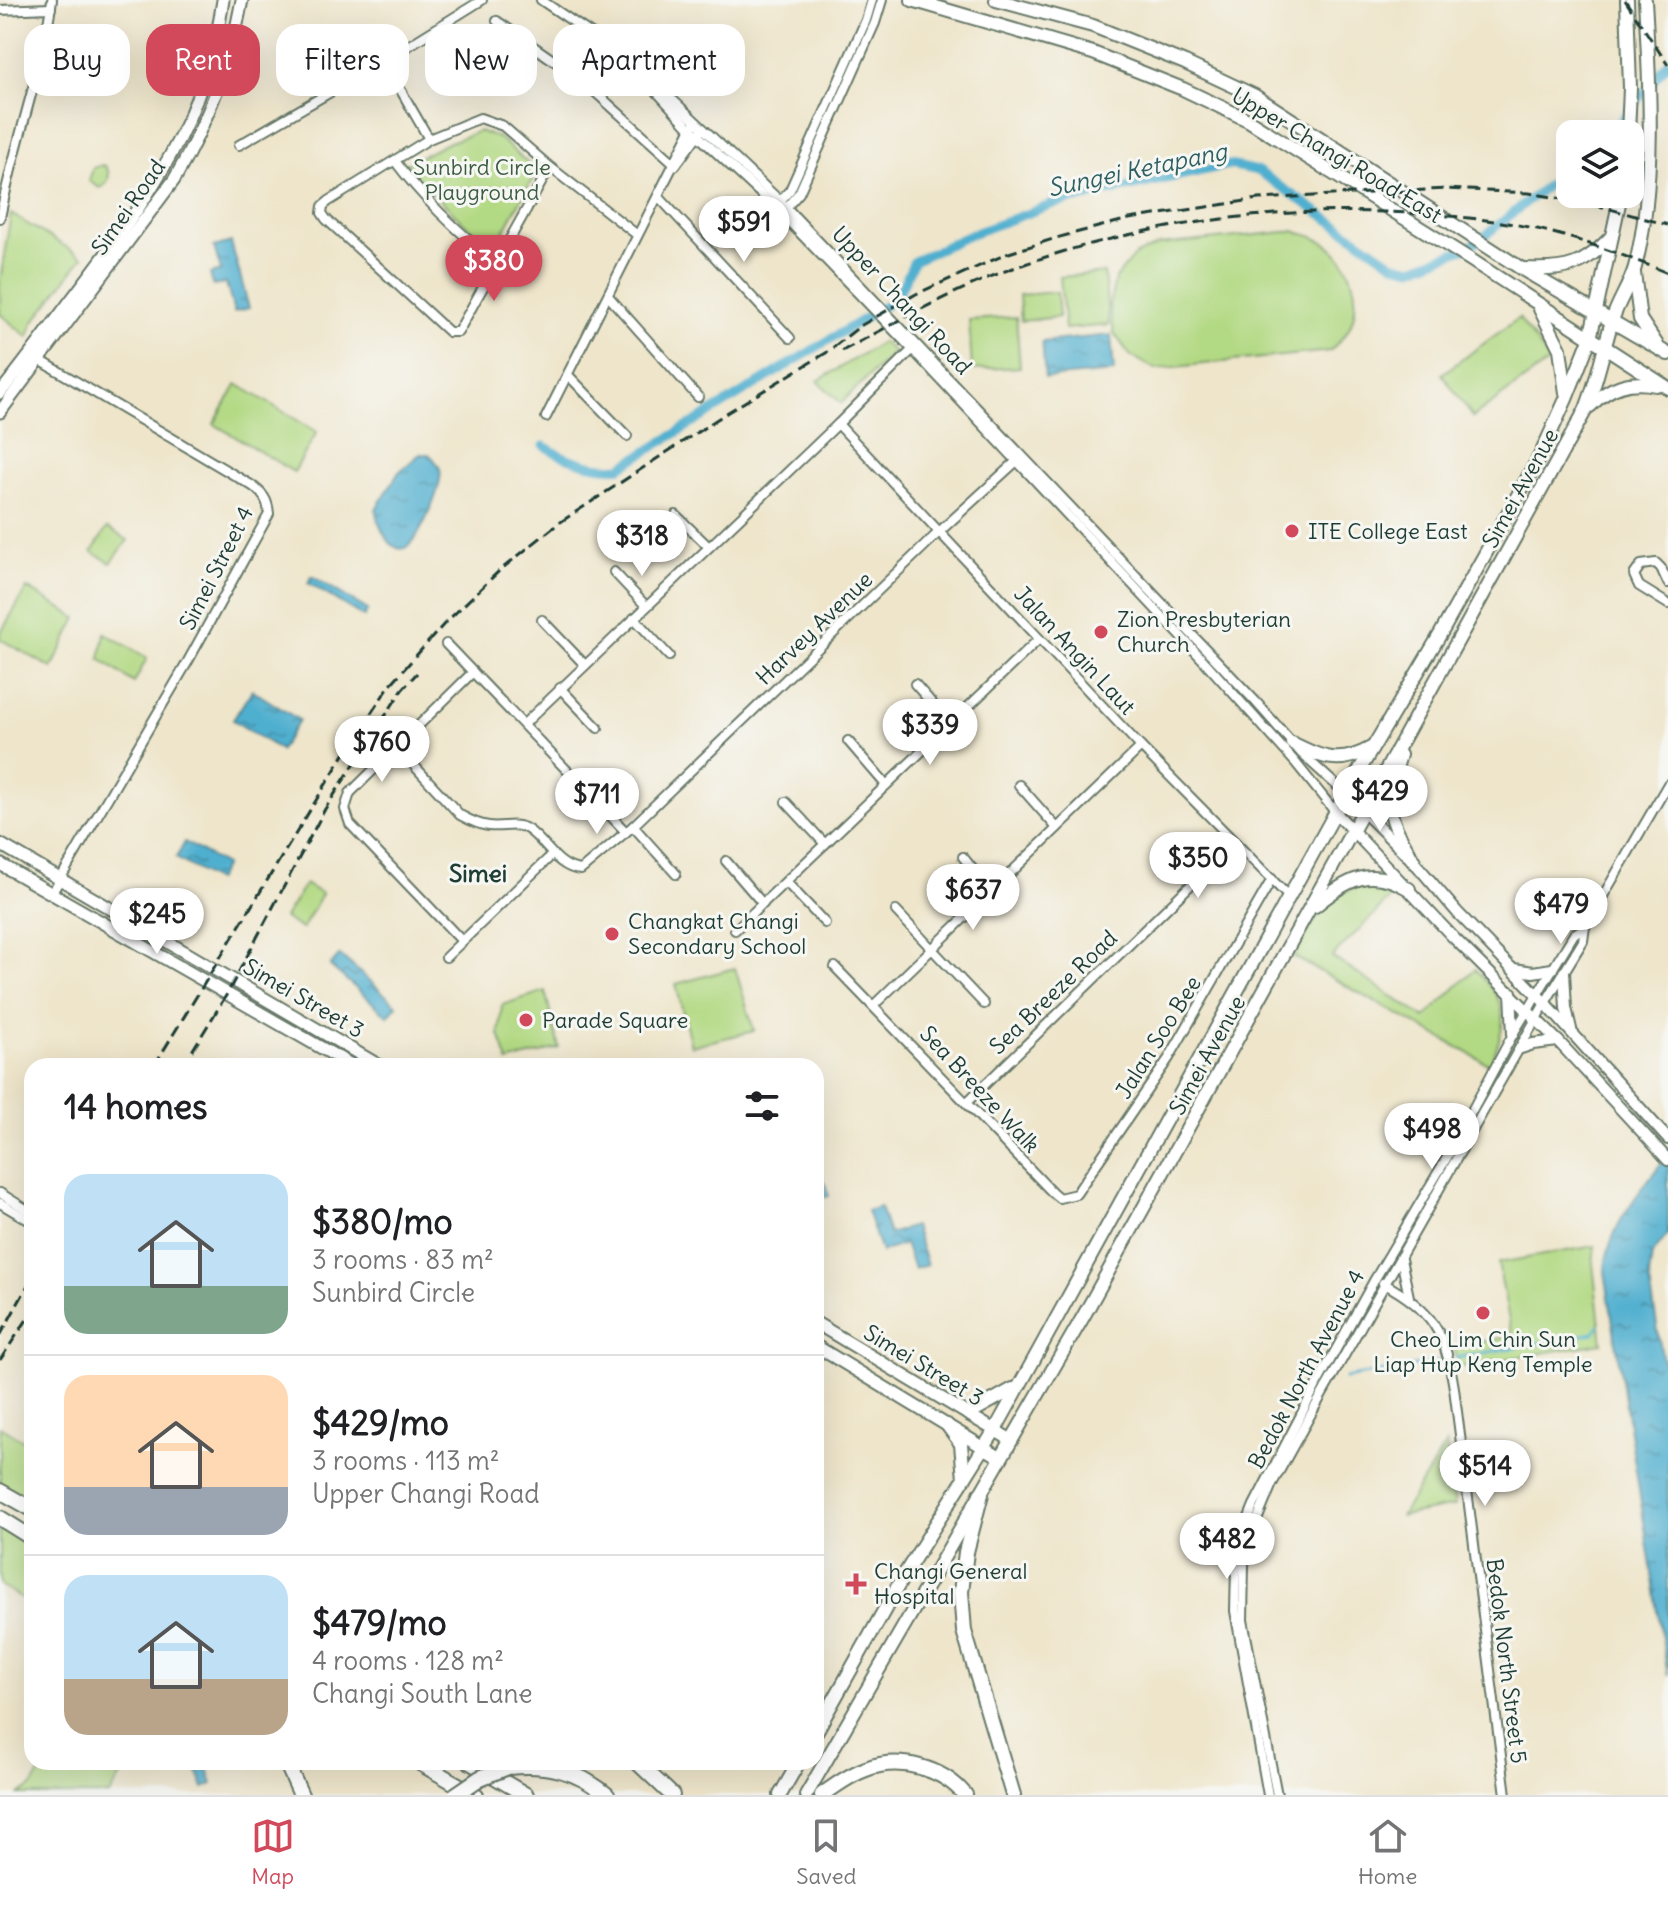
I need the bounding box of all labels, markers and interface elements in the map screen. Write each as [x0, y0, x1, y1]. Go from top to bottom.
chip: Buy [24, 24, 130, 96]
chip: Rent [146, 24, 260, 96]
chip: Filters [276, 24, 409, 96]
chip: New [425, 24, 537, 96]
chip: Apartment [553, 24, 745, 96]
street label: Upper Changi Road East [1227, 81, 1447, 229]
map controls [1556, 120, 1644, 208]
button: layers [1556, 120, 1644, 208]
water label: Sungei Ketapang [1045, 135, 1231, 203]
park label: Sunbird Circle Playground [413, 153, 551, 206]
street label: Simei Road [85, 154, 171, 260]
pin: $591 [697, 196, 791, 264]
text: $591 [717, 205, 771, 238]
street label: Upper Changi Road [826, 220, 978, 380]
pin: $380 [447, 235, 541, 303]
text: $380 [463, 244, 525, 277]
street label: Simei Avenue [1476, 423, 1564, 553]
street label: Simei Street 4 [173, 501, 259, 635]
pin: $318 [595, 510, 689, 578]
place label: ITE College East [1308, 517, 1468, 545]
text: $318 [615, 519, 669, 552]
marker: ITE College East [1283, 522, 1301, 540]
street label: Harvey Avenue [750, 565, 878, 691]
street label: Jalan Angin Laut [1008, 580, 1142, 720]
place label: Zion Presbyterian Church [1117, 605, 1291, 658]
marker: Zion Presbyterian Church [1092, 623, 1110, 641]
pin: $339 [883, 699, 977, 767]
text: $339 [901, 708, 959, 741]
pin: $760 [335, 716, 429, 784]
text: $760 [353, 725, 411, 758]
pin: $429 [1333, 765, 1427, 833]
pin: $711 [550, 768, 644, 836]
text: $429 [1351, 774, 1409, 807]
text: $711 [573, 777, 621, 810]
pin: $350 [1151, 832, 1245, 900]
text: $350 [1167, 841, 1229, 874]
district label: Simei [449, 858, 507, 888]
pin: $637 [926, 864, 1020, 932]
text: $637 [945, 873, 1001, 906]
pin: $479 [1514, 878, 1608, 946]
text: $479 [1533, 887, 1589, 920]
pin: $245 [110, 888, 204, 956]
text: $245 [128, 897, 186, 930]
place label: Changkat Changi Secondary School [628, 907, 806, 960]
street label: Sea Breeze Road [983, 924, 1123, 1060]
marker: Changkat Changi Secondary School [603, 925, 621, 943]
street label: Simei Street 3 [239, 952, 369, 1044]
street label: Jalan Soo Bee [1109, 970, 1207, 1104]
street label: Simei Avenue [1163, 990, 1251, 1120]
place label: Parade Square [542, 1006, 688, 1034]
marker: Parade Square [517, 1011, 535, 1029]
street label: Sea Breeze Walk [914, 1020, 1046, 1158]
icon: filters [740, 1084, 784, 1128]
text: 14 homes [64, 1085, 208, 1128]
pin: $498 [1385, 1103, 1479, 1171]
text: $498 [1402, 1112, 1462, 1145]
text: $380/mo [312, 1200, 453, 1243]
icon: home [128, 1206, 224, 1302]
text: 3 rooms · 83 m² [312, 1243, 494, 1276]
street label: Bedok North Avenue 4 [1242, 1265, 1370, 1473]
text: Sunbird Circle [312, 1276, 475, 1309]
marker: Cheo Lim Chin Sun Liap Hup Keng Temple [1474, 1304, 1492, 1322]
street label: Simei Street 3 [859, 1318, 989, 1412]
place label: Cheo Lim Chin Sun Liap Hup Keng Temple [1373, 1325, 1593, 1378]
text: $429/mo [312, 1401, 449, 1444]
icon: home [128, 1407, 224, 1503]
pin: $514 [1438, 1440, 1532, 1508]
text: 3 rooms · 113 m² [312, 1444, 499, 1477]
text: $514 [1458, 1449, 1512, 1482]
text: Upper Changi Road [312, 1477, 539, 1510]
pin: $482 [1180, 1513, 1274, 1581]
text: $482 [1198, 1522, 1256, 1555]
place label: Changi General Hospital [874, 1557, 1027, 1610]
street label: Bedok North Street 5 [1481, 1557, 1533, 1765]
marker: Changi General Hospital [845, 1573, 867, 1595]
text: $479/mo [312, 1601, 447, 1644]
icon: home [128, 1607, 224, 1703]
text: 4 rooms · 128 m² [312, 1644, 504, 1677]
text: Changi South Lane [312, 1677, 533, 1710]
tab: Map [251, 1814, 295, 1890]
tab: Saved [796, 1814, 856, 1890]
tab: Home [1358, 1814, 1417, 1890]

